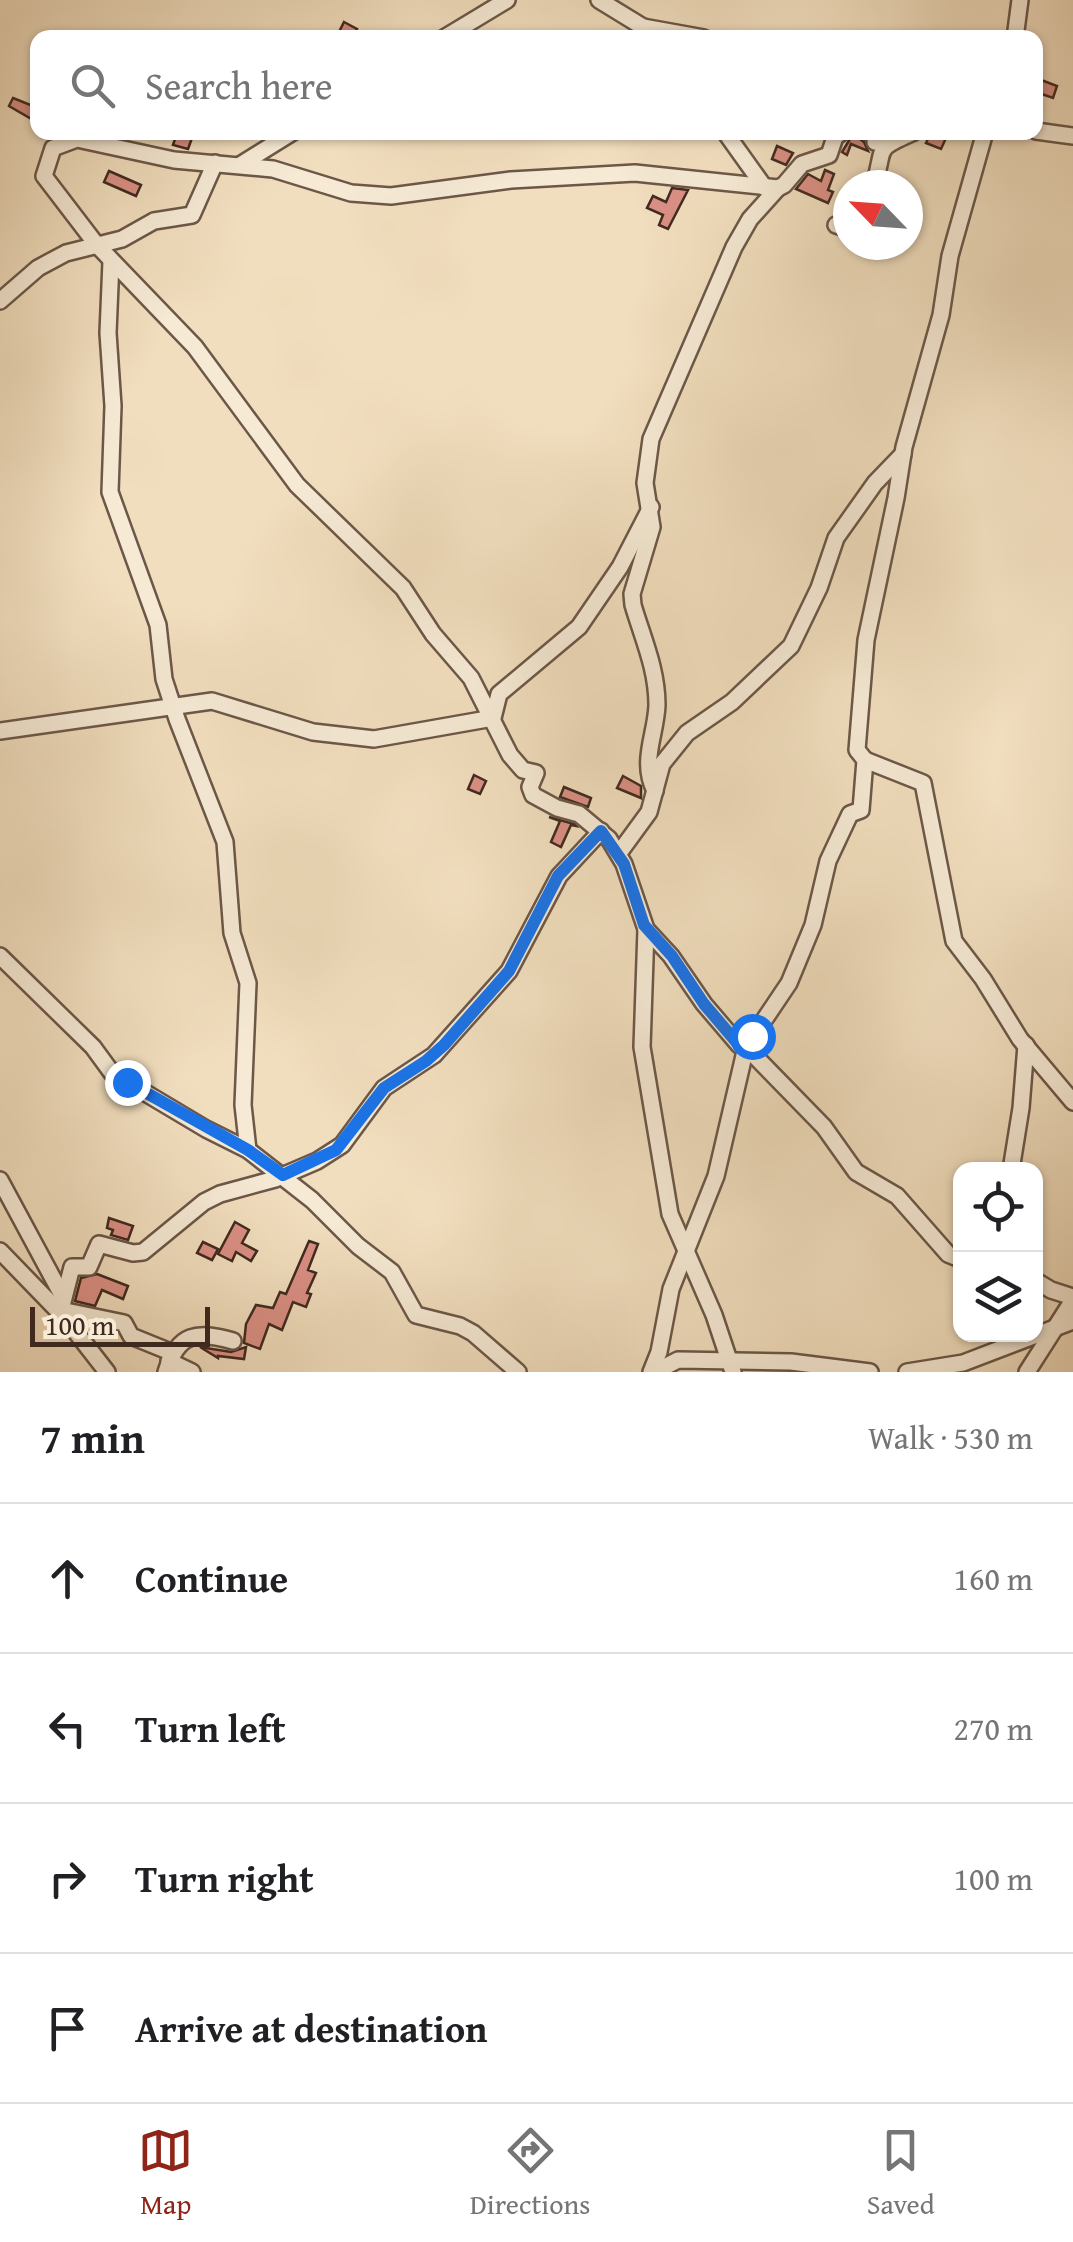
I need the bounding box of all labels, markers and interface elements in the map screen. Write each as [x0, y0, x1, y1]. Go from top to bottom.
search box [30, 30, 1043, 140]
text: Search here [145, 57, 333, 113]
icon: search [65, 58, 120, 113]
north arrow [833, 170, 923, 260]
route start [730, 1014, 776, 1060]
route end [105, 1060, 151, 1106]
map controls [953, 1162, 1043, 1342]
button: locate [953, 1162, 1043, 1252]
button: layers [953, 1252, 1043, 1342]
scale bar [30, 1302, 210, 1346]
text: 100 m [45, 1304, 114, 1345]
text: 7 min [40, 1407, 145, 1468]
text: Walk · 530 m [868, 1414, 1033, 1461]
text: Continue [135, 1550, 288, 1606]
icon: ahead [40, 1551, 95, 1606]
text: 160 m [954, 1555, 1033, 1602]
text: Turn left [135, 1700, 286, 1756]
icon: left [40, 1701, 95, 1756]
text: 270 m [954, 1705, 1033, 1752]
text: Turn right [135, 1850, 314, 1906]
icon: right [40, 1851, 95, 1906]
text: 100 m [954, 1855, 1033, 1902]
text: Arrive at destination [135, 2000, 488, 2056]
icon: arrive [40, 2001, 95, 2056]
tab: Map [138, 2123, 193, 2224]
tab: Directions [470, 2123, 590, 2224]
tab: Saved [867, 2123, 935, 2224]

